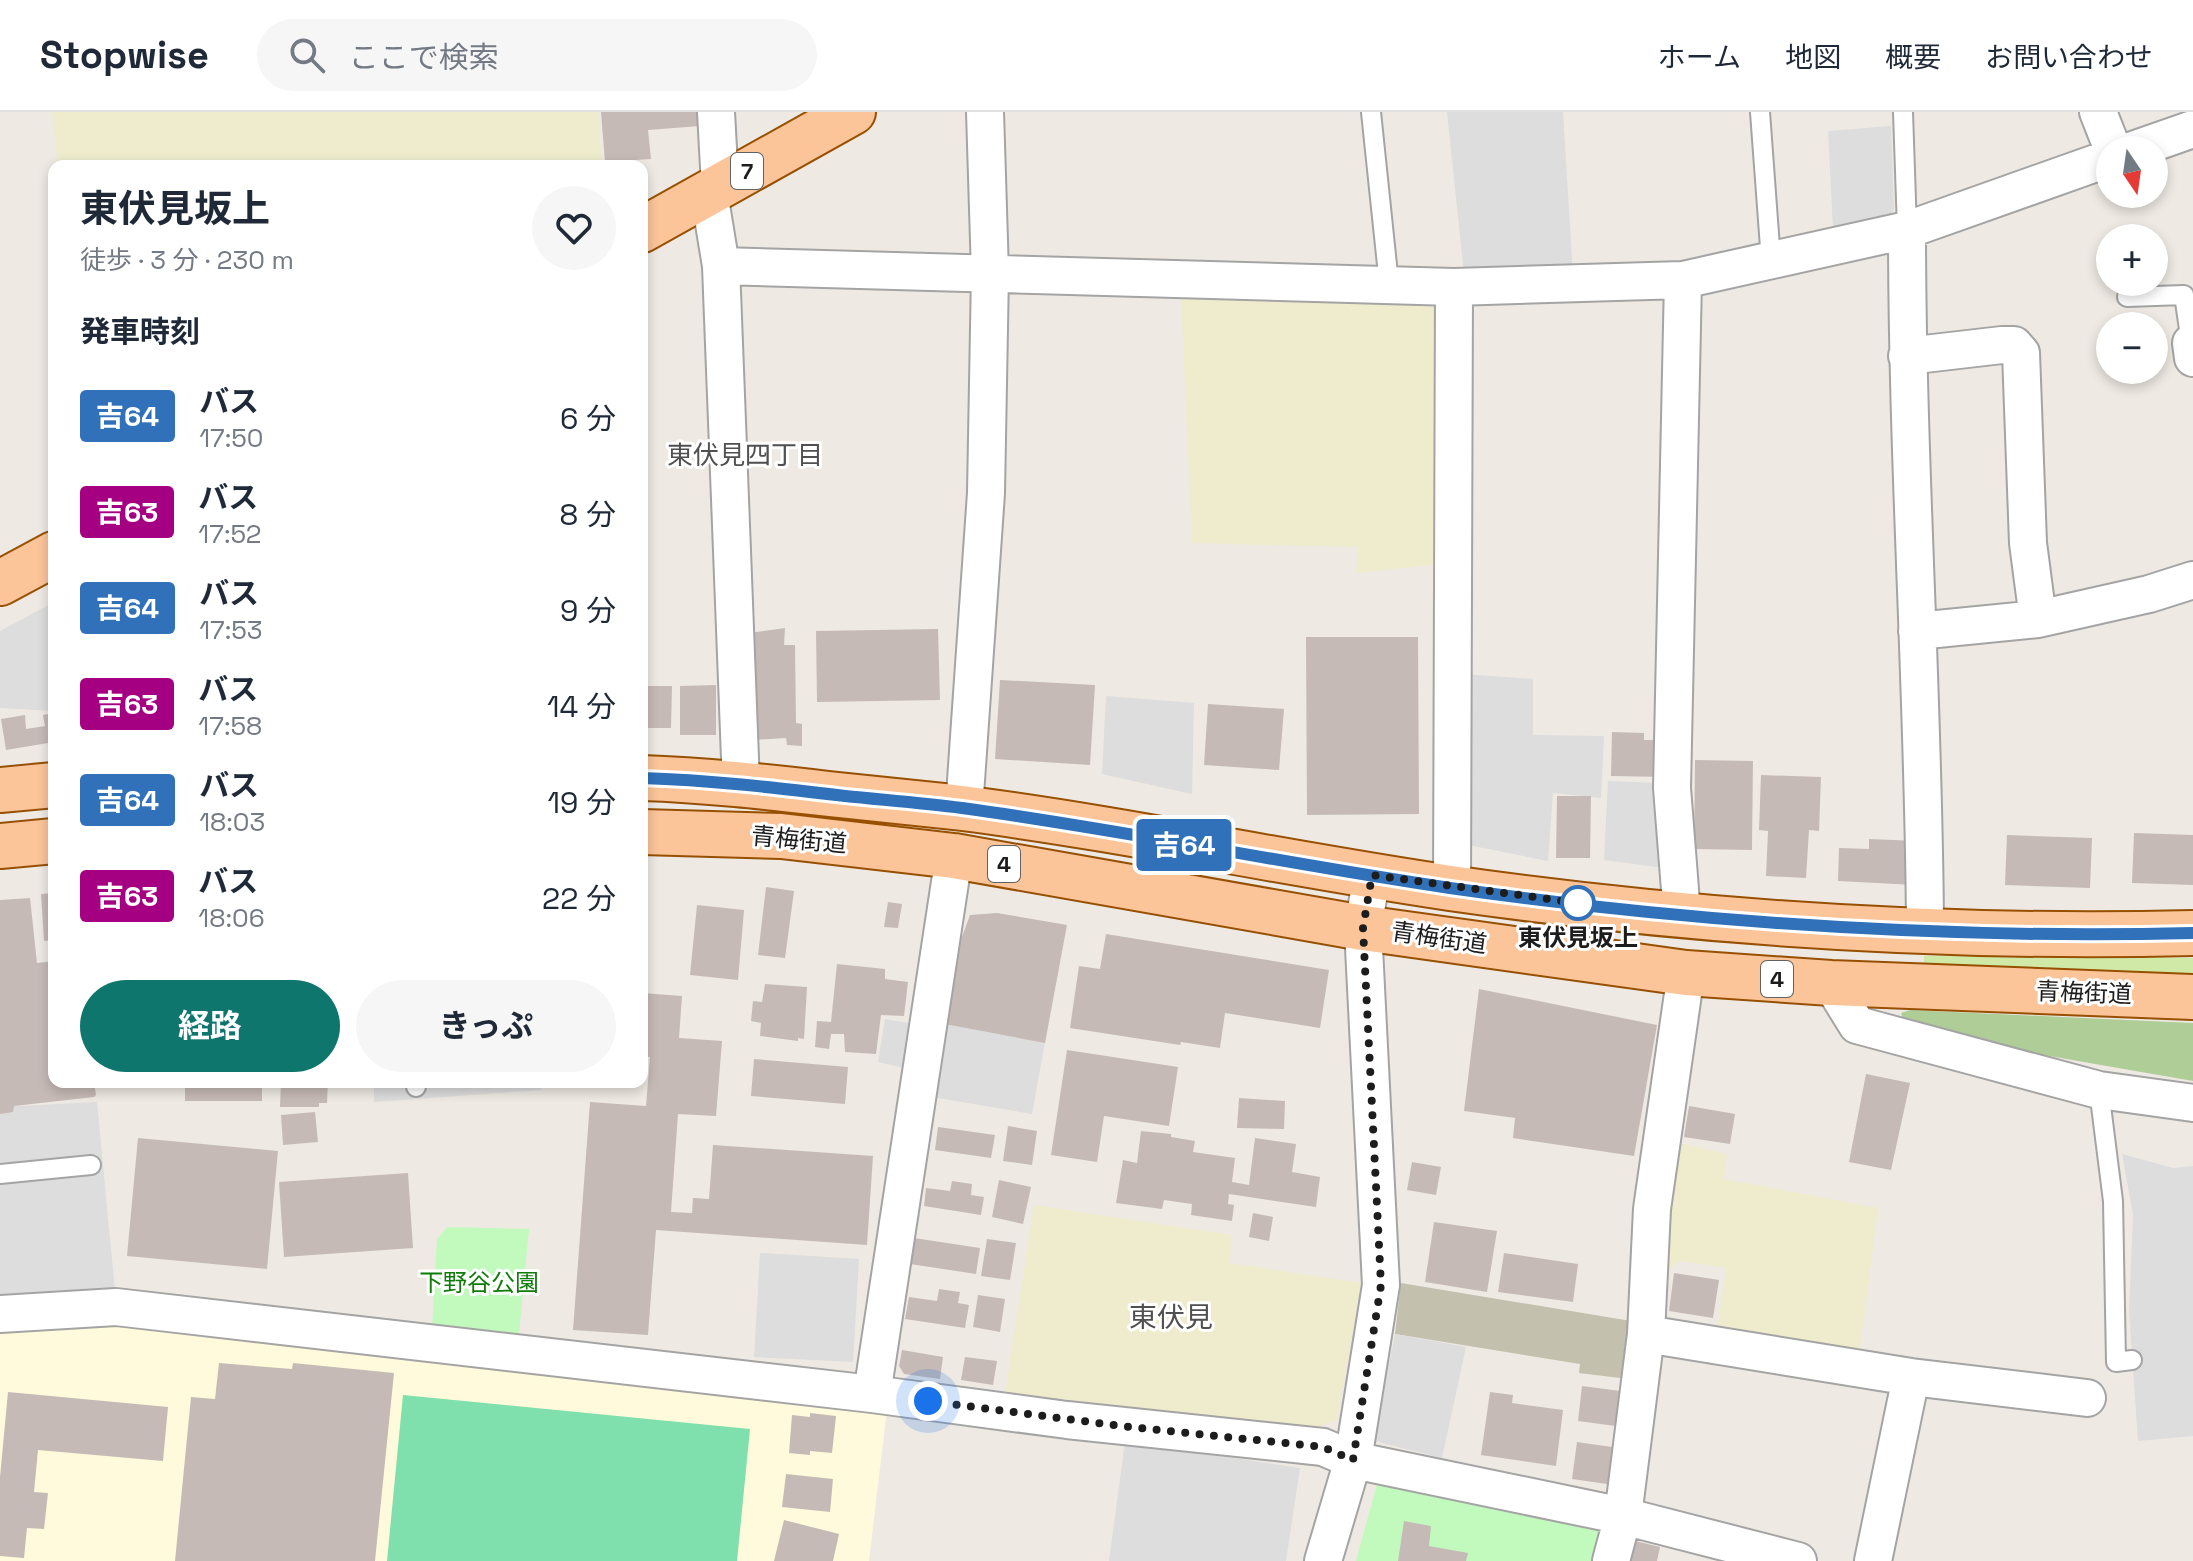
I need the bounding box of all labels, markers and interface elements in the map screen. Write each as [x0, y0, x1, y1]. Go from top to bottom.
search box [257, 19, 817, 91]
text: Stopwise [40, 31, 209, 79]
icon: search [285, 33, 329, 77]
text: ここで検索 [349, 38, 499, 77]
text: ホーム [1658, 39, 1741, 75]
text: 地図 [1785, 39, 1841, 75]
text: 概要 [1885, 39, 1941, 75]
text: お問い合わせ [1985, 39, 2153, 75]
north arrow [2096, 136, 2168, 208]
map controls [2096, 136, 2168, 384]
road number: 7 [731, 153, 763, 189]
text: 東伏見坂上 [80, 185, 270, 233]
button: heart [532, 186, 616, 270]
button: + [2096, 224, 2168, 296]
text: 徒歩 · 3 分 · 230 m [80, 243, 294, 277]
text: 発車時刻 [80, 312, 200, 351]
button: − [2096, 312, 2168, 384]
text: バス [199, 382, 259, 421]
text: 吉64 [96, 398, 159, 434]
text: 6 分 [560, 399, 616, 438]
text: 17:50 [199, 421, 263, 455]
district label: 東伏見四丁目 [667, 438, 823, 472]
text: バス [198, 478, 258, 517]
text: 吉63 [96, 494, 158, 530]
text: 8 分 [560, 495, 616, 534]
text: 17:52 [198, 517, 262, 551]
text: バス [199, 574, 259, 613]
text: 吉64 [96, 590, 159, 626]
text: 9 分 [560, 591, 616, 630]
text: 17:53 [199, 613, 263, 647]
text: バス [198, 670, 258, 709]
text: 吉63 [96, 686, 158, 722]
text: 14 分 [547, 687, 616, 726]
text: 17:58 [198, 709, 262, 743]
text: バス [199, 766, 259, 805]
text: 吉64 [96, 782, 159, 818]
text: 19 分 [547, 783, 616, 822]
text: 18:03 [199, 805, 265, 839]
line badge: 吉64 [1138, 819, 1230, 871]
street label: 青梅街道 [750, 820, 848, 859]
text: 吉64 [1152, 827, 1216, 863]
road number: 4 [988, 846, 1020, 882]
text: バス [198, 862, 258, 901]
text: 吉63 [96, 878, 158, 914]
text: 22 分 [542, 879, 616, 918]
marker: 東伏見坂上 [1561, 886, 1595, 920]
text: 18:06 [198, 901, 265, 935]
street label: 青梅街道 [1389, 915, 1489, 960]
place label: 東伏見坂上 [1518, 922, 1638, 953]
road number: 4 [1761, 961, 1793, 997]
street label: 青梅街道 [2036, 975, 2133, 1010]
button: 経路 [80, 980, 340, 1072]
button: きっぷ [356, 980, 616, 1072]
park label: 下野谷公園 [419, 1267, 539, 1298]
district label: 東伏見 [1129, 1299, 1213, 1335]
your location [908, 1381, 948, 1421]

